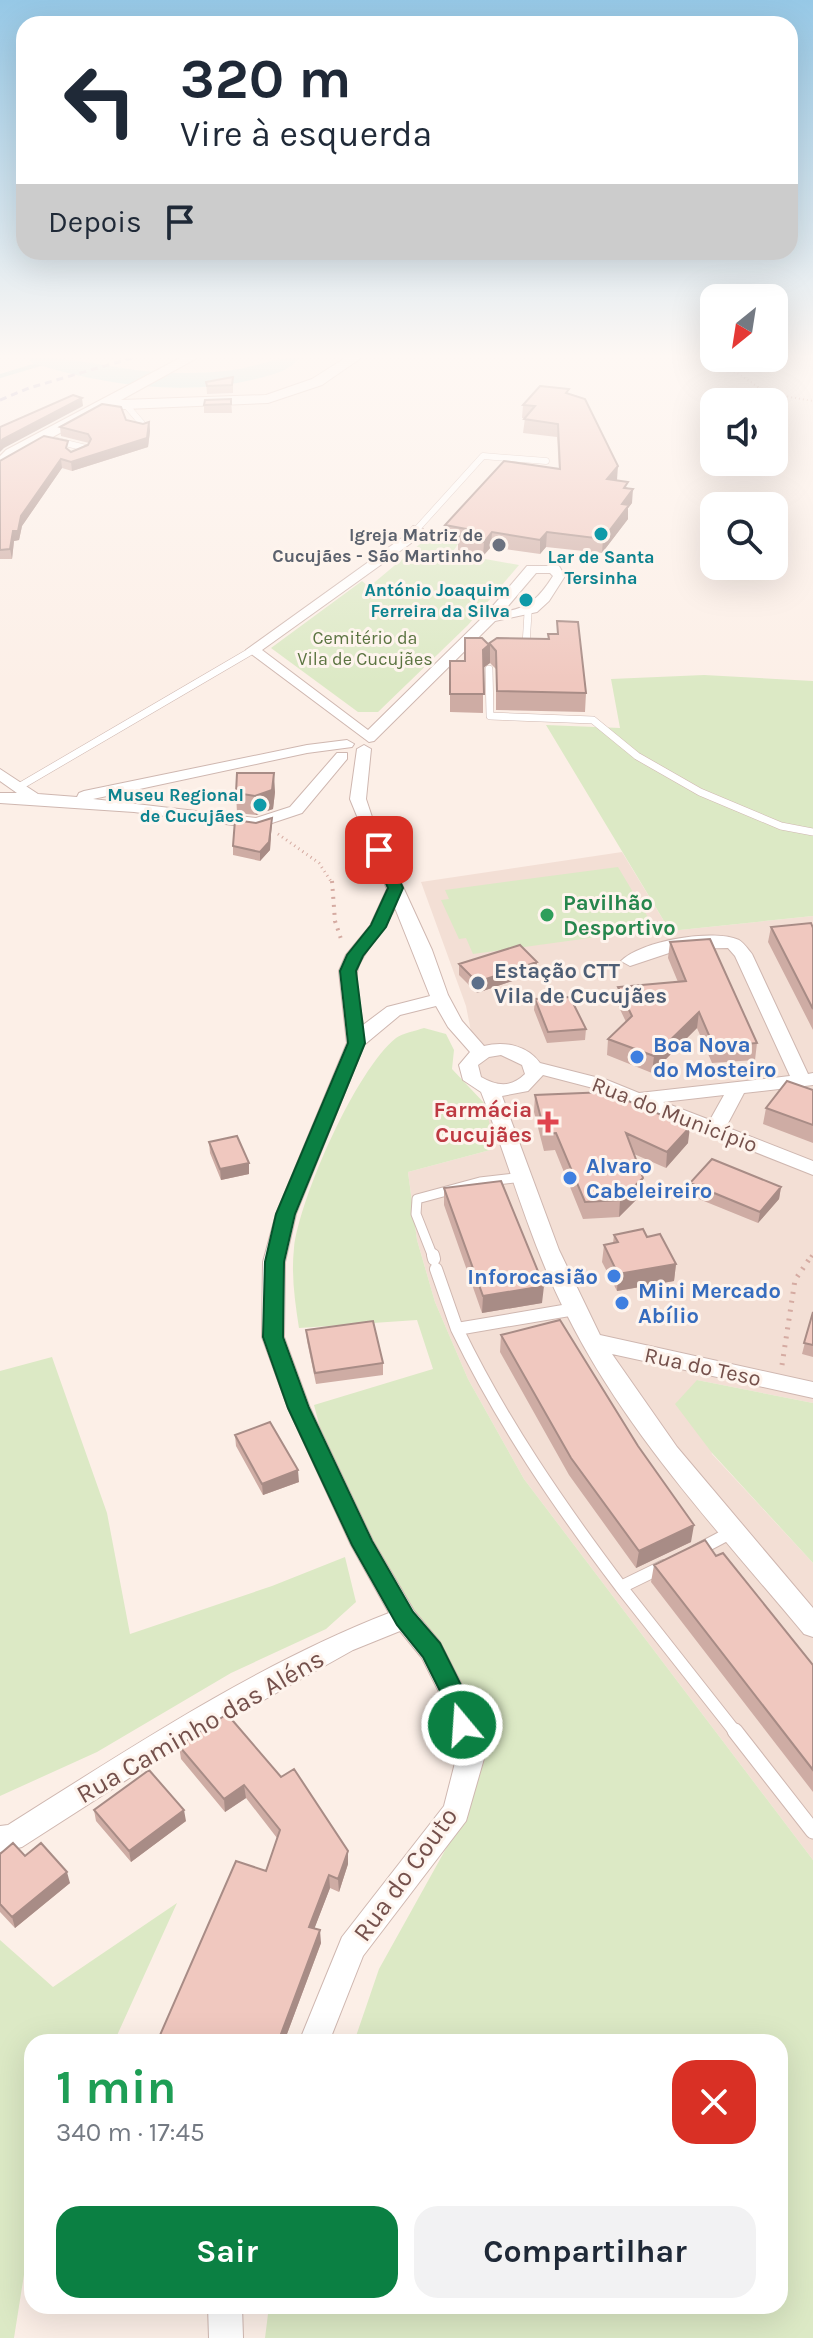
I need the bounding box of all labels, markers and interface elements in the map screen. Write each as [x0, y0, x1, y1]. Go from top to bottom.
text: 320 m [180, 46, 351, 111]
icon: left [48, 48, 152, 152]
text: Vire à esquerda [180, 113, 432, 155]
icon: arrive [158, 200, 202, 244]
text: Depois [48, 204, 142, 240]
north arrow [700, 284, 788, 372]
map controls [700, 284, 788, 580]
button: sound [700, 388, 788, 476]
button: search [700, 492, 788, 580]
place label: Igreja Matriz de Cucujães - São Martinho [272, 524, 483, 567]
marker: Lar de Santa Tersinha [592, 525, 610, 543]
marker: Igreja Matriz de Cucujães - São Martinho [490, 536, 508, 554]
place label: Lar de Santa Tersinha [547, 546, 655, 589]
place label: António Joaquim Ferreira da Silva [364, 579, 510, 622]
marker: António Joaquim Ferreira da Silva [517, 591, 535, 609]
park label: Cemitério da Vila de Cucujães [297, 627, 433, 670]
place label: Museu Regional de Cucujães [107, 784, 244, 827]
marker: Museu Regional de Cucujães [251, 796, 269, 814]
pin [345, 816, 413, 884]
icon: arrive [357, 828, 401, 872]
place label: Pavilhão Desportivo [563, 890, 676, 941]
marker: Pavilhão Desportivo [538, 906, 556, 924]
place label: Estação CTT Vila de Cucujães [494, 958, 667, 1009]
marker: Estação CTT Vila de Cucujães [469, 974, 487, 992]
place label: Boa Nova do Mosteiro [653, 1032, 776, 1083]
marker: Boa Nova do Mosteiro [628, 1048, 646, 1066]
street label: Rua do Município [588, 1071, 761, 1159]
place label: Farmácia Cucujães [434, 1097, 532, 1148]
marker: Farmácia Cucujães [539, 1113, 557, 1131]
place label: Alvaro Cabeleireiro [586, 1153, 712, 1204]
marker: Alvaro Cabeleireiro [561, 1169, 579, 1187]
place label: Inforocasião [467, 1264, 598, 1290]
marker: Inforocasião [605, 1267, 623, 1285]
place label: Mini Mercado Abílio [638, 1278, 781, 1329]
marker: Mini Mercado Abílio [613, 1294, 631, 1312]
street label: Rua do Teso [642, 1342, 764, 1392]
street label: Rua Caminho das Aléns [71, 1643, 330, 1810]
position arrow [420, 1683, 504, 1767]
street label: Rua do Couto [346, 1801, 464, 1947]
text: 1 min [56, 2059, 176, 2115]
button: close [672, 2060, 756, 2144]
text: 340 m · 17:45 [56, 2117, 205, 2148]
button: Sair [56, 2206, 398, 2298]
button: Compartilhar [414, 2206, 756, 2298]

